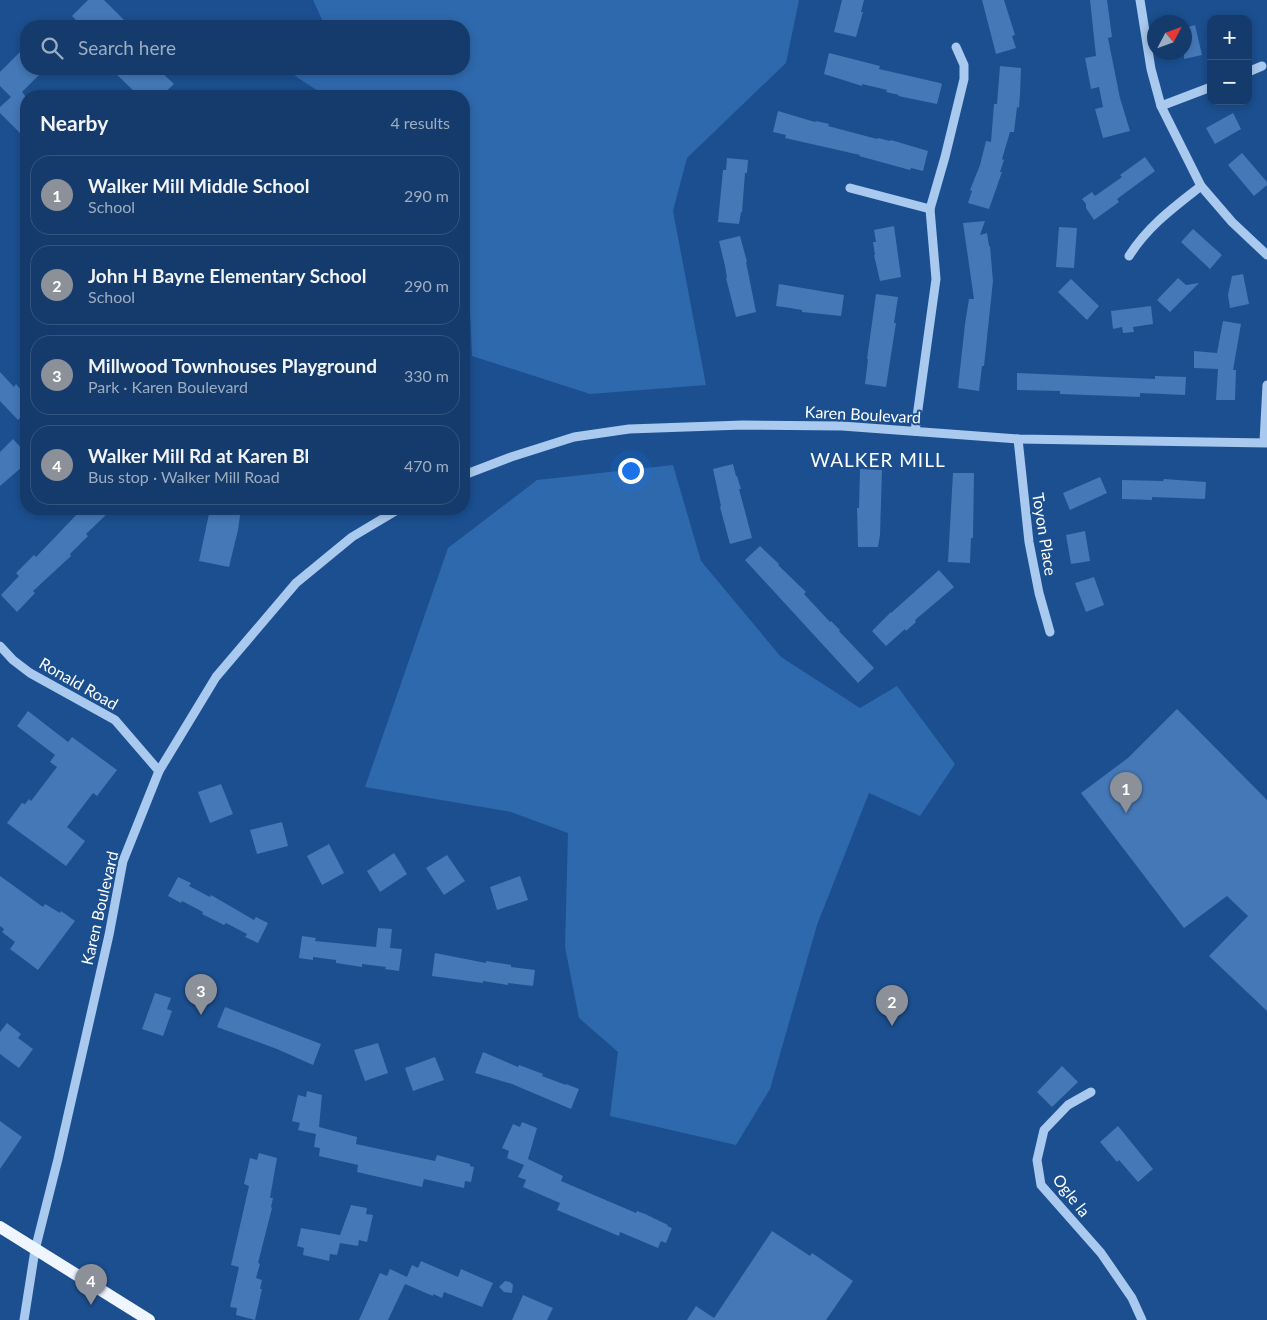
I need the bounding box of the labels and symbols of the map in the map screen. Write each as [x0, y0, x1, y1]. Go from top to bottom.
north arrow [1147, 15, 1192, 60]
street label: Karen Boulevard [804, 401, 922, 427]
district label: WALKER MILL [810, 448, 946, 471]
your location [618, 458, 644, 484]
street label: Toyon Place [1029, 491, 1061, 577]
street label: Ronald Road [36, 653, 122, 713]
pin: 1 [1110, 772, 1142, 813]
street label: Karen Boulevard [77, 849, 121, 967]
pin: 3 [185, 974, 217, 1015]
pin: 2 [876, 985, 908, 1026]
street label: Ogle la [1049, 1170, 1095, 1220]
pin: 4 [75, 1264, 107, 1305]

